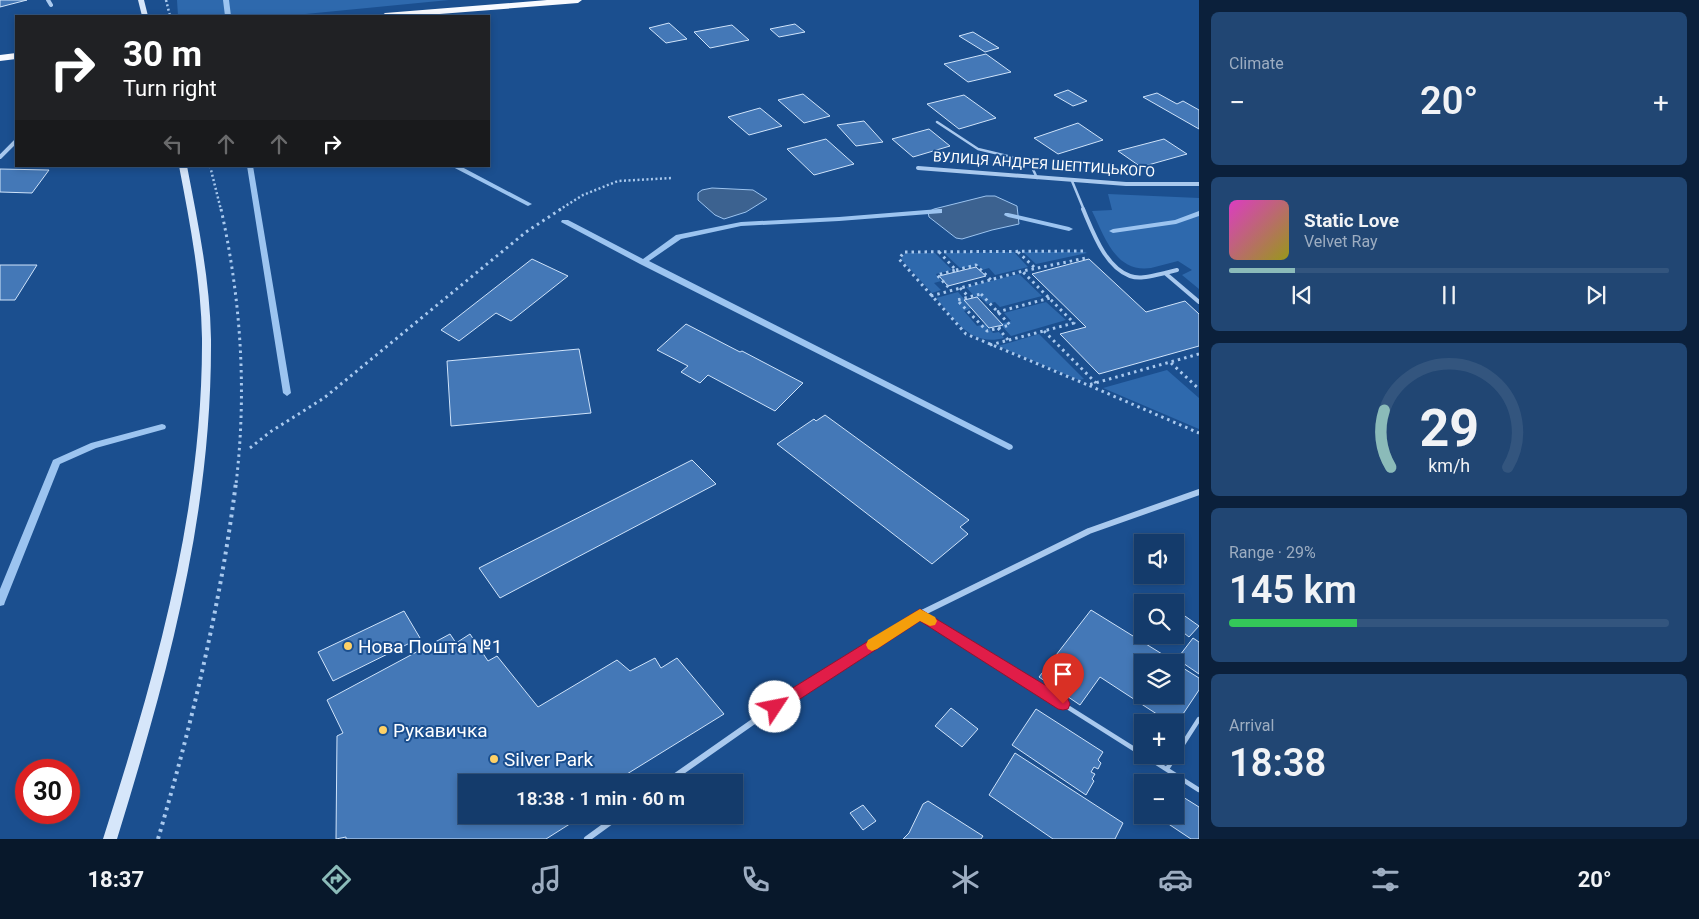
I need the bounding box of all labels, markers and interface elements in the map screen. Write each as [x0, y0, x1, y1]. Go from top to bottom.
text: 30 m [123, 34, 202, 75]
icon: right [40, 35, 105, 100]
text: Climate [1229, 54, 1284, 73]
text: Turn right [123, 76, 217, 101]
text: 20° [1420, 79, 1478, 123]
text: − [1229, 86, 1245, 119]
text: + [1653, 86, 1669, 119]
icon: left [159, 130, 187, 158]
icon: ahead [212, 130, 240, 158]
icon: ahead [265, 130, 293, 158]
icon: right [318, 130, 346, 158]
street label: ВУЛИЦЯ АНДРЕЯ ШЕПТИЦЬКОГО [933, 148, 1155, 180]
text: Static Love [1304, 209, 1399, 232]
text: Velvet Ray [1304, 232, 1378, 251]
icon: previous [1288, 281, 1316, 309]
icon: pause [1435, 281, 1463, 309]
icon: next [1582, 281, 1610, 309]
text: 29 [1419, 398, 1479, 459]
text: km/h [1428, 455, 1470, 476]
map controls [1134, 534, 1184, 824]
button: sound [1134, 534, 1184, 584]
text: Range · 29% [1229, 543, 1316, 562]
text: 145 km [1229, 568, 1357, 612]
button: search [1134, 594, 1184, 644]
place label: Нова Пошта №1 [358, 635, 502, 658]
marker: Нова Пошта №1 [342, 640, 354, 652]
pin [1042, 653, 1084, 704]
button: layers [1134, 654, 1184, 704]
icon: arrive [1049, 660, 1077, 688]
position arrow [748, 680, 800, 732]
button: + [1134, 714, 1184, 764]
text: Arrival [1229, 716, 1274, 735]
place label: Рукавичка [393, 719, 488, 742]
marker: Рукавичка [377, 724, 389, 736]
text: 18:38 [1229, 741, 1326, 785]
place label: Silver Park [504, 748, 593, 771]
marker: Silver Park [488, 753, 500, 765]
speed limit sign: 30 [15, 759, 80, 824]
button: − [1134, 774, 1184, 824]
text: 18:38 · 1 min · 60 m [516, 787, 685, 810]
icon: directions [319, 862, 354, 897]
icon: music [529, 862, 564, 897]
icon: phone [738, 862, 773, 897]
icon: climate [948, 862, 983, 897]
icon: car [1158, 862, 1193, 897]
icon: filters [1368, 862, 1403, 897]
text: 18:37 [87, 867, 144, 892]
text: 20° [1578, 867, 1611, 892]

